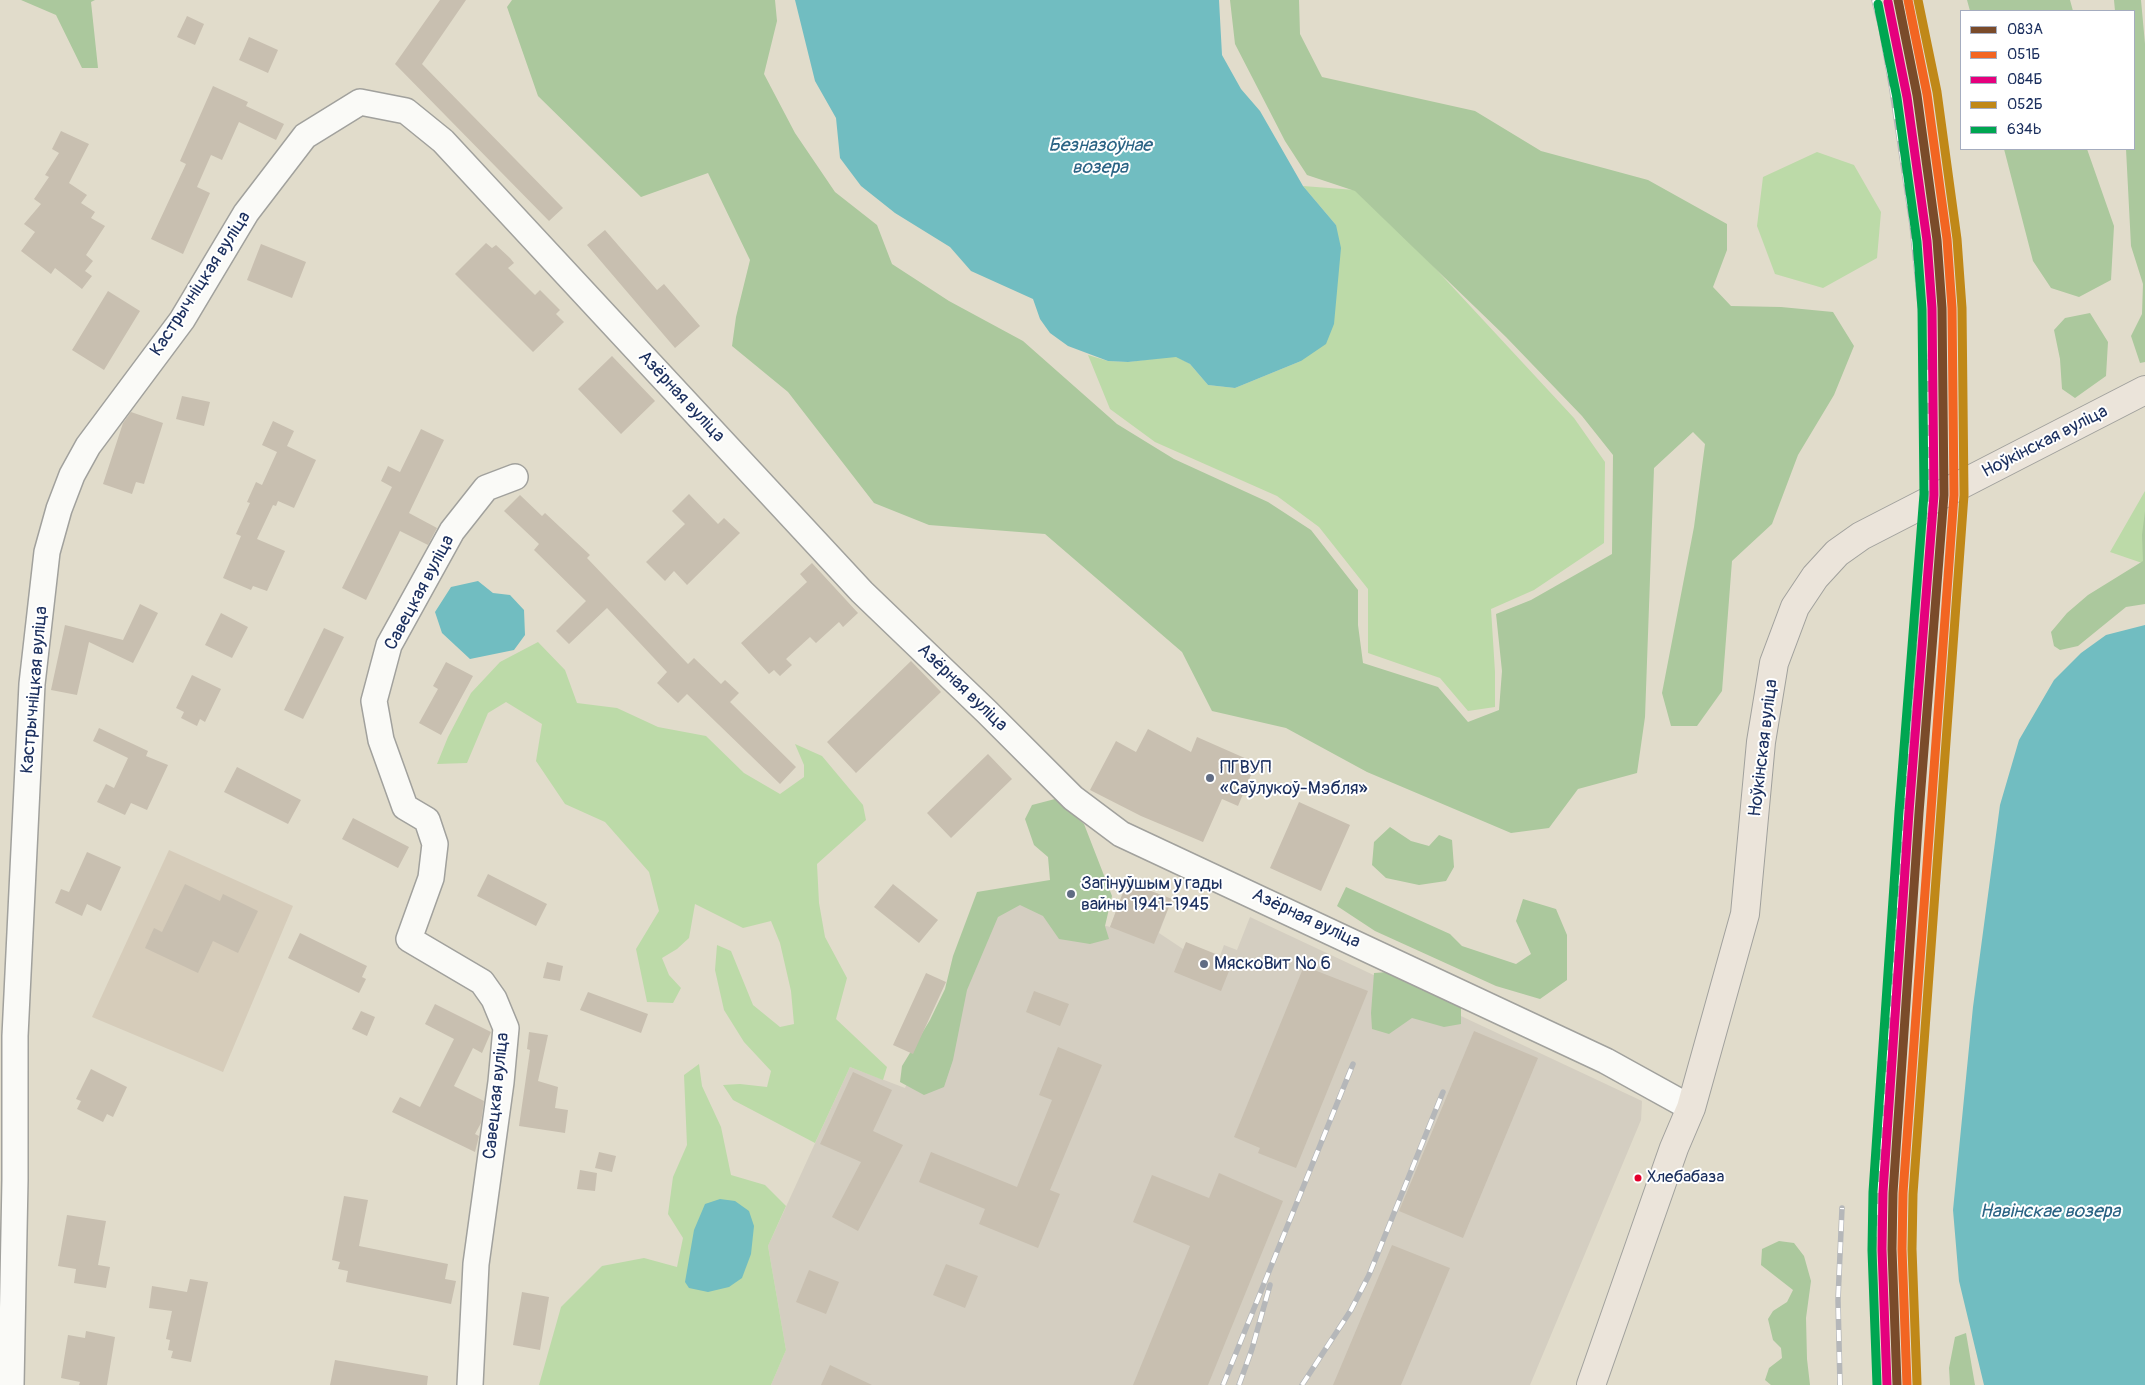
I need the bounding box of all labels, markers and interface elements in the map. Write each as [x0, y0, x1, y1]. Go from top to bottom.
legend [1960, 10, 2135, 150]
text: 083А [2007, 20, 2043, 39]
text: 051Б [2007, 45, 2040, 64]
text: 084Б [2007, 70, 2043, 89]
text: 052Б [2007, 95, 2043, 114]
text: 634Ь [2007, 120, 2042, 139]
water label: Безназоўнае возера [1048, 135, 1152, 179]
street label: Кастрычніцкая вуліца [146, 208, 256, 360]
street label: Азёрная вуліца [633, 347, 729, 447]
street label: Ноўкінская вуліца [1978, 401, 2112, 483]
street label: Савецкая вуліца [381, 532, 459, 654]
street label: Кастрычніцкая вуліца [17, 605, 53, 775]
street label: Азёрная вуліца [912, 640, 1012, 736]
street label: Ноўкінская вуліца [1745, 678, 1783, 818]
place label: ПГВУП «Саўлукоў-Мэбля» [1220, 757, 1368, 800]
marker: ПГВУП «Саўлукоў-Мэбля» [1204, 772, 1216, 784]
place label: Загінуўшым у гады вайны 1941-1945 [1081, 873, 1222, 916]
street label: Азёрная вуліца [1248, 884, 1364, 954]
marker: Загінуўшым у гады вайны 1941-1945 [1065, 888, 1077, 900]
place label: МяскоВит № 6 [1214, 953, 1331, 975]
marker: МяскоВит № 6 [1198, 958, 1210, 970]
street label: Савецкая вуліца [480, 1032, 514, 1160]
place label: Хлебабаза [1647, 1168, 1724, 1188]
marker: Хлебабаза [1633, 1173, 1643, 1183]
water label: Навінскае возера [1980, 1201, 2120, 1223]

